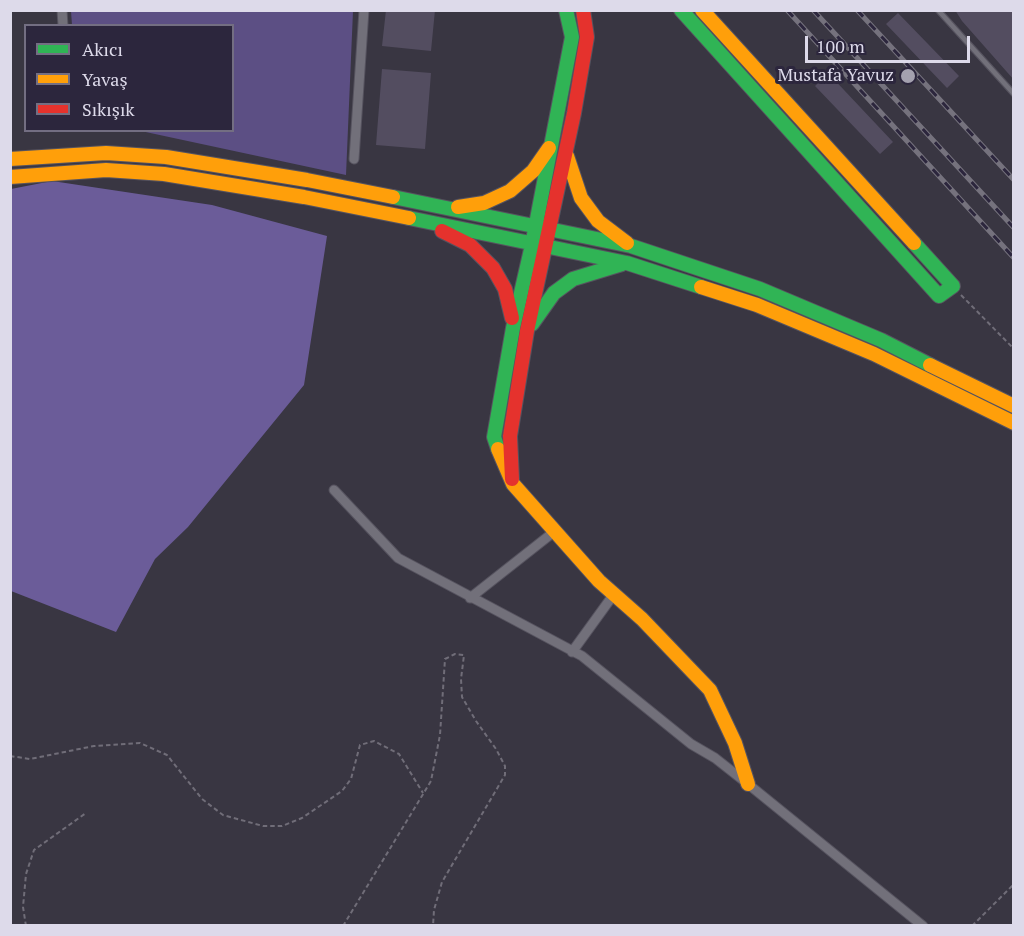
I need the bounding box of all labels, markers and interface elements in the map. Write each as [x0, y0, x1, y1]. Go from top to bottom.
legend [24, 24, 234, 132]
scale bar [808, 24, 973, 62]
text: 100 m [816, 34, 865, 58]
text: Akıcı [82, 37, 123, 61]
place label: Mustafa Yavuz [777, 65, 894, 87]
text: Yavaş [82, 67, 128, 91]
marker: Mustafa Yavuz [899, 67, 917, 85]
text: Sıkışık [82, 97, 135, 121]

